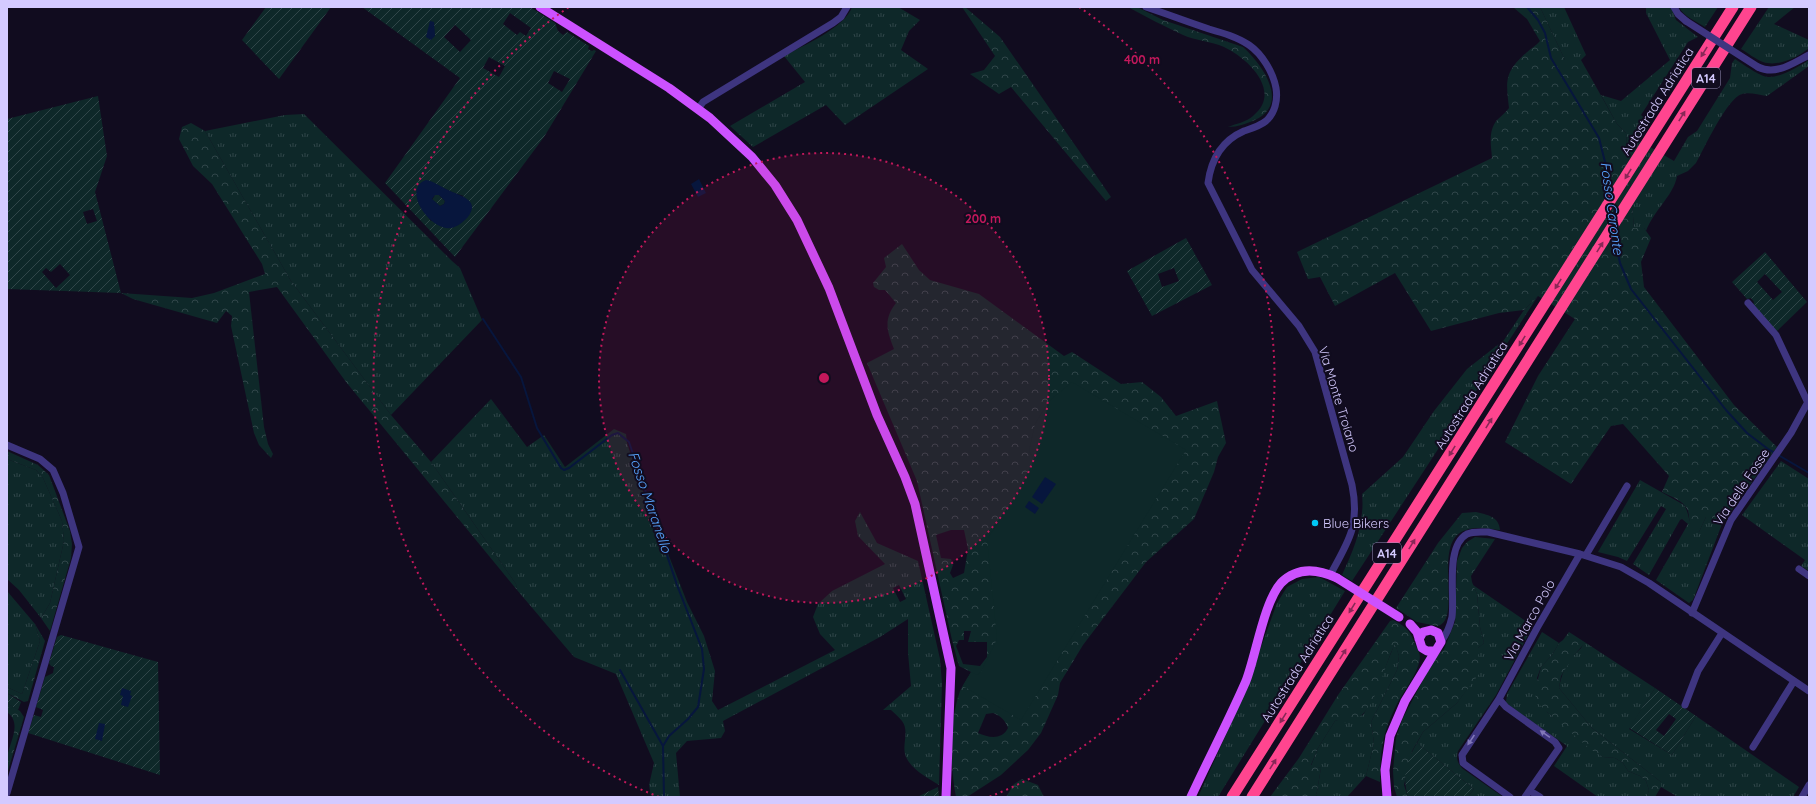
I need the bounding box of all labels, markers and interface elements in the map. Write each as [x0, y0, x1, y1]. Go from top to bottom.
street label: Autostrada Adriatica [1617, 44, 1697, 158]
one-way arrow [1701, 46, 1708, 58]
text: 400 m [1124, 52, 1160, 67]
road number: A14 [1692, 68, 1720, 88]
one-way arrow [1678, 110, 1685, 122]
water label: Fosso Caronte [1597, 160, 1628, 257]
one-way arrow [1624, 168, 1631, 180]
text: 200 m [965, 211, 1001, 226]
one-way arrow [1596, 241, 1603, 253]
one-way arrow [1554, 279, 1562, 289]
one-way arrow [1518, 335, 1525, 347]
street label: Autostrada Adriatica [1431, 338, 1511, 452]
street label: Via Monte Troiano [1315, 344, 1363, 454]
centre of rings [817, 371, 831, 385]
one-way arrow [1485, 417, 1493, 428]
street label: Via delle Fosse [1709, 445, 1773, 529]
one-way arrow [1448, 446, 1456, 456]
water label: Fosso Maranello [624, 449, 676, 556]
place label: Blue Bikers [1323, 515, 1389, 531]
marker: Blue Bikers [1310, 518, 1320, 528]
one-way arrow [1408, 539, 1416, 549]
road number: A14 [1373, 543, 1401, 563]
street label: Via Marco Polo [1500, 576, 1558, 663]
one-way arrow [1348, 603, 1356, 613]
street label: Autostrada Adriatica [1257, 611, 1337, 725]
one-way arrow [1339, 648, 1346, 660]
one-way arrow [1279, 712, 1286, 724]
one-way arrow [1539, 730, 1550, 738]
one-way arrow [1467, 735, 1475, 745]
one-way arrow [1269, 759, 1277, 769]

